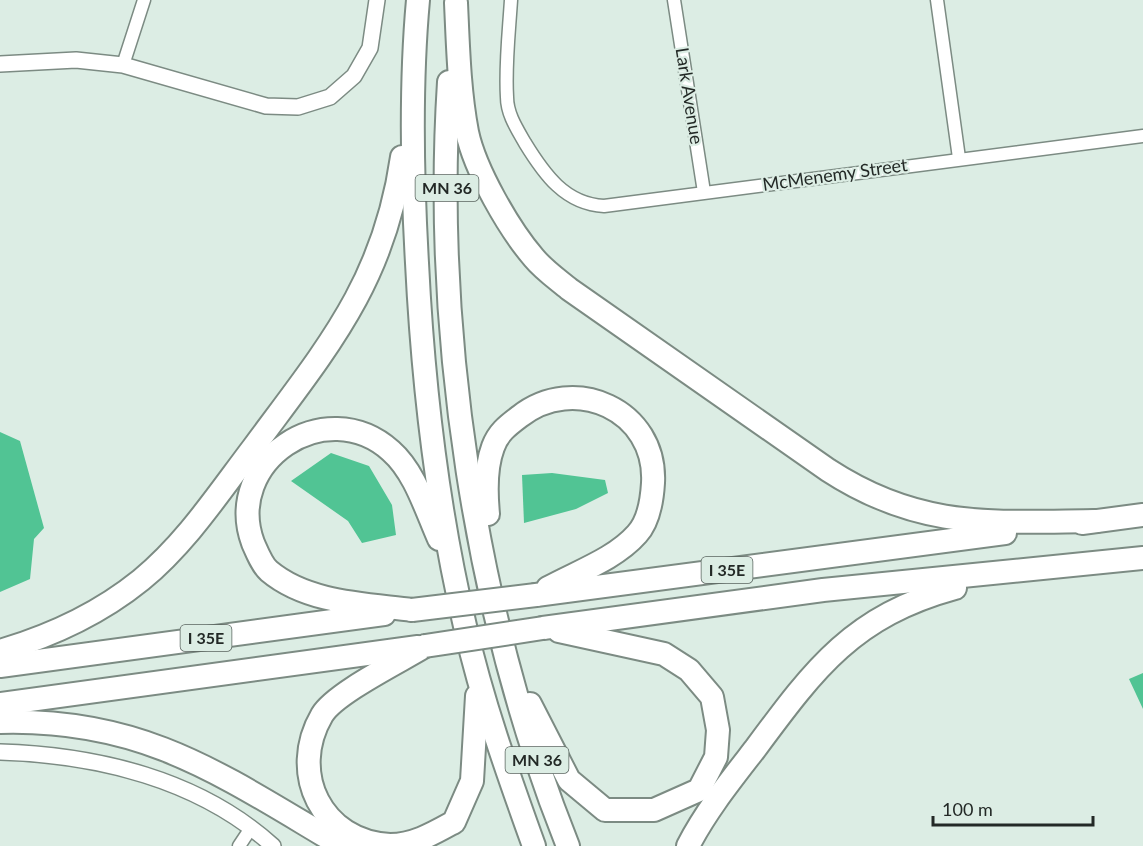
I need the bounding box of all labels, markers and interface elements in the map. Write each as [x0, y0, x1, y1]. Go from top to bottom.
street label: Lark Avenue [671, 46, 708, 146]
street label: McMenemy Street [761, 153, 909, 195]
road number: MN 36 [416, 175, 478, 201]
road number: I 35E [702, 557, 752, 583]
road number: I 35E [180, 625, 232, 651]
road number: MN 36 [506, 747, 568, 773]
scale bar [933, 789, 1094, 827]
text: 100 m [942, 798, 993, 820]

